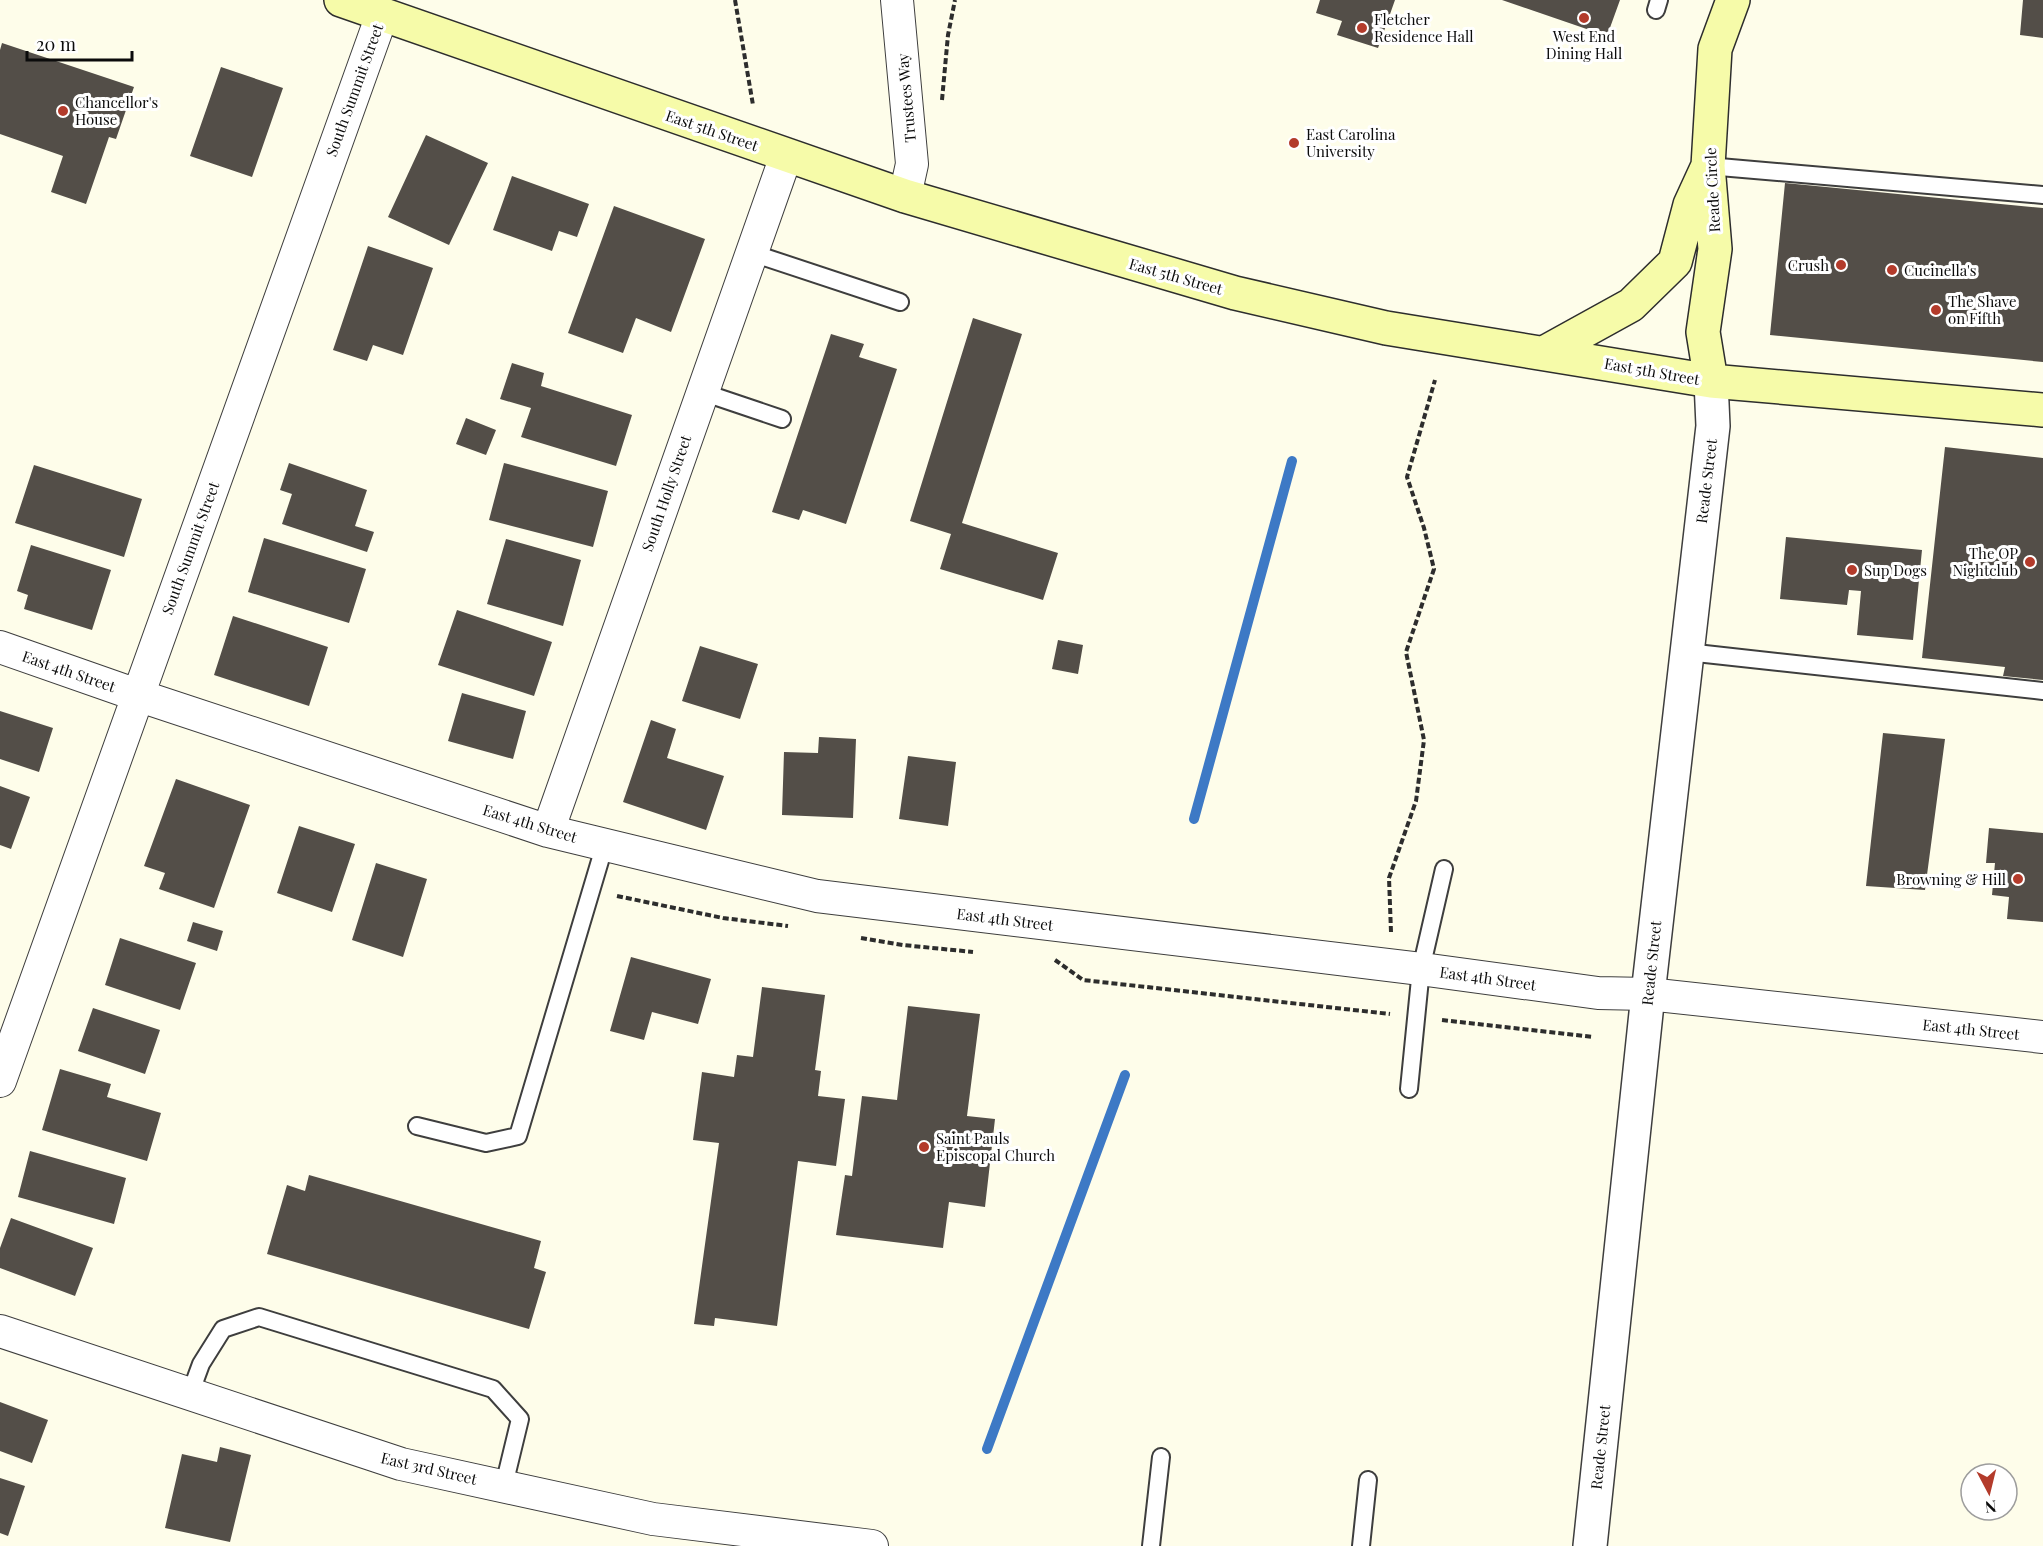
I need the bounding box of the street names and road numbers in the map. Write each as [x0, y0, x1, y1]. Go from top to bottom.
street label: South Summit Street [321, 20, 388, 159]
street label: Trustees Way [892, 52, 920, 144]
street label: East 5th Street [663, 105, 762, 155]
street label: Reade Circle [1700, 147, 1724, 233]
street label: East 5th Street [1127, 253, 1226, 299]
street label: East 5th Street [1603, 353, 1702, 389]
street label: South Holly Street [637, 432, 696, 554]
street label: Reade Street [1691, 437, 1721, 524]
street label: South Summit Street [157, 478, 224, 617]
street label: East 4th Street [20, 646, 119, 697]
street label: East 4th Street [481, 799, 580, 847]
street label: East 4th Street [955, 903, 1055, 935]
street label: Reade Street [1637, 919, 1665, 1006]
street label: East 4th Street [1438, 961, 1538, 995]
street label: East 4th Street [1922, 1014, 2021, 1044]
street label: Reade Street [1586, 1403, 1614, 1490]
street label: East 3rd Street [379, 1447, 480, 1489]

